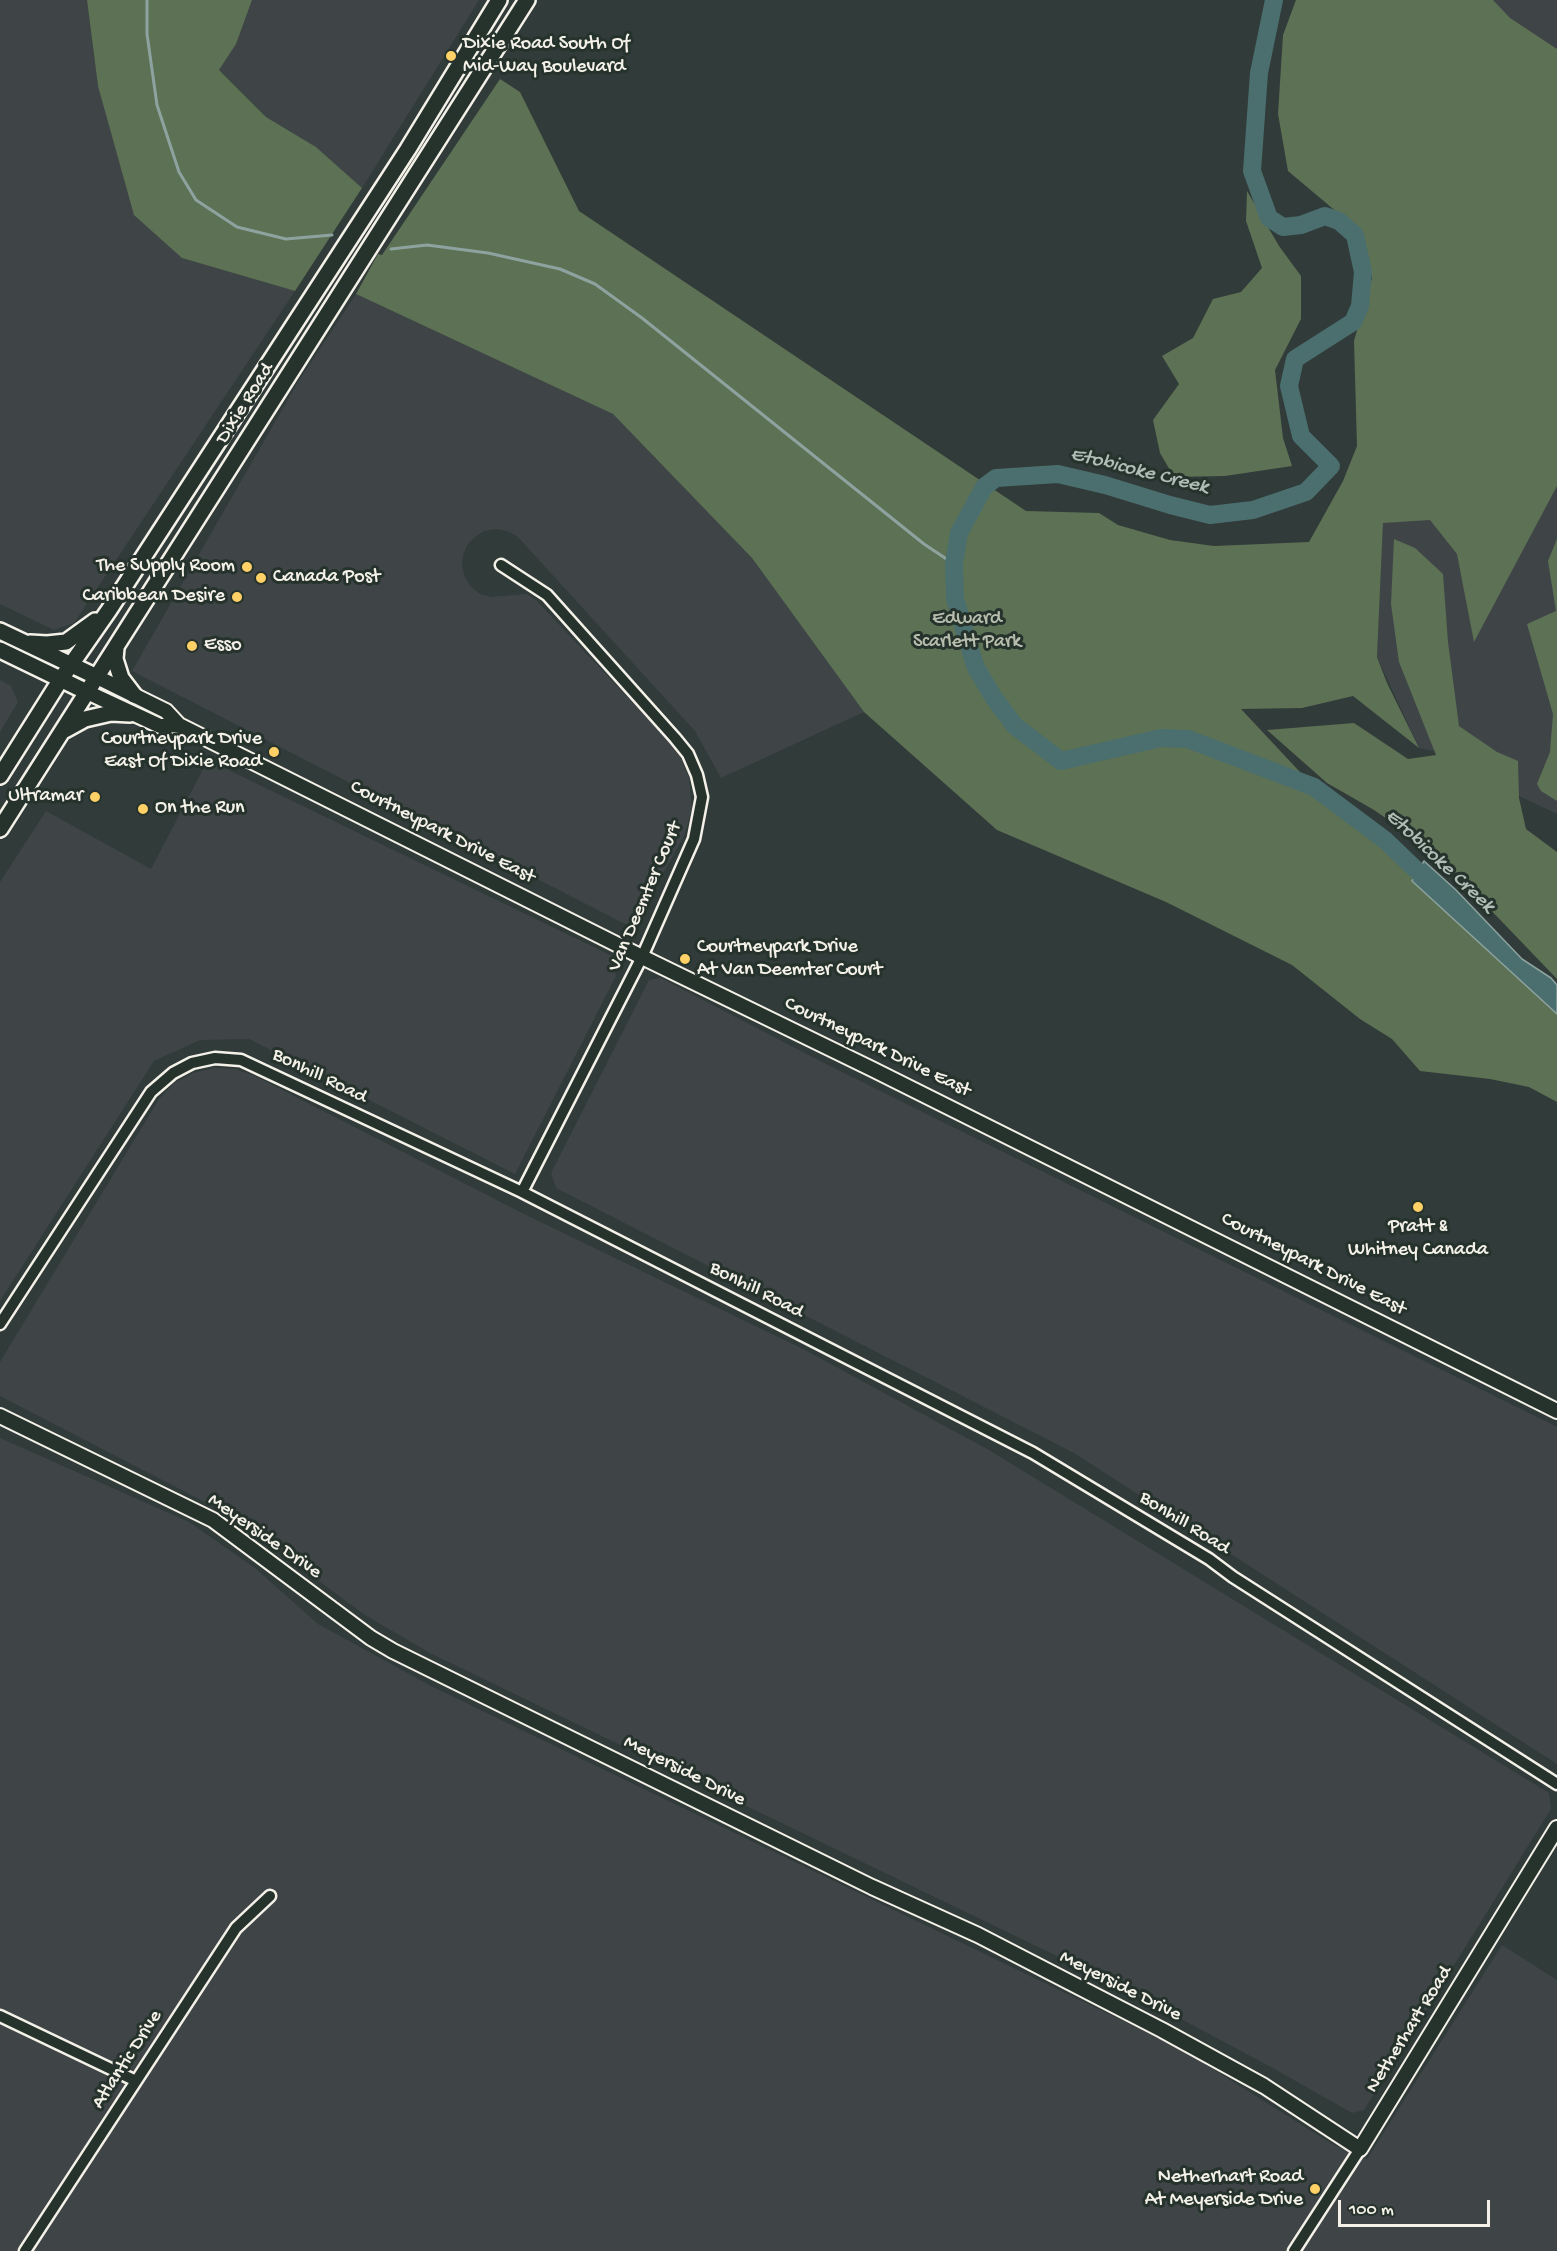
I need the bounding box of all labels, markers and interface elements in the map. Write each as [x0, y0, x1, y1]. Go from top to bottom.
place label: Dixie Road South Of Mid-Way Boulevard [463, 33, 630, 80]
marker: Dixie Road South Of Mid-Way Boulevard [444, 49, 458, 63]
street label: Dixie Road [212, 359, 280, 449]
water label: Etobicoke Creek [1067, 443, 1211, 501]
place label: The SUpply Room [97, 555, 235, 579]
marker: The SUpply Room [240, 560, 254, 574]
place label: Canada Post [273, 566, 380, 590]
marker: Canada Post [254, 571, 268, 585]
place label: Caribbean Desire [82, 585, 225, 609]
marker: Caribbean Desire [230, 590, 244, 604]
park label: Edward Scarlett Park [913, 608, 1021, 655]
place label: Esso [204, 634, 242, 658]
marker: Esso [185, 639, 199, 653]
place label: Courtneypark Drive East Of Dixie Road [101, 728, 262, 775]
marker: Courtneypark Drive East Of Dixie Road [267, 745, 281, 759]
street label: Courtneypark Drive East [345, 776, 539, 890]
place label: Ultramar [8, 785, 83, 809]
marker: Ultramar [88, 790, 102, 804]
place label: On the Run [155, 797, 245, 821]
marker: On the Run [136, 802, 150, 816]
water label: Etobicoke Creek [1379, 805, 1499, 919]
street label: Van Deemter Court [604, 818, 688, 976]
place label: Courtneypark Drive At Van Deemter Court [697, 936, 882, 983]
marker: Courtneypark Drive At Van Deemter Court [678, 952, 692, 966]
street label: Courtneypark Drive East [780, 992, 974, 1104]
street label: Bonhill Road [268, 1044, 370, 1110]
marker: Pratt & Whitney Canada [1411, 1200, 1425, 1214]
street label: Courtneypark Drive East [1216, 1208, 1410, 1322]
place label: Pratt & Whitney Canada [1348, 1216, 1488, 1263]
street label: Bonhill Road [705, 1257, 807, 1325]
street label: Bonhill Road [1134, 1487, 1234, 1561]
street label: Meyerside Drive [202, 1489, 326, 1585]
street label: Meyerside Drive [619, 1731, 749, 1813]
street label: Meyerside Drive [1055, 1946, 1185, 2028]
street label: Netherhart Road [1361, 1962, 1459, 2098]
street label: Atlantic Drive [87, 2006, 169, 2114]
place label: Netherhart Road At Meyerside Drive [1145, 2166, 1303, 2213]
marker: Netherhart Road At Meyerside Drive [1308, 2182, 1322, 2196]
scale bar [1341, 2188, 1492, 2226]
text: 100 m [1349, 2200, 1394, 2221]

